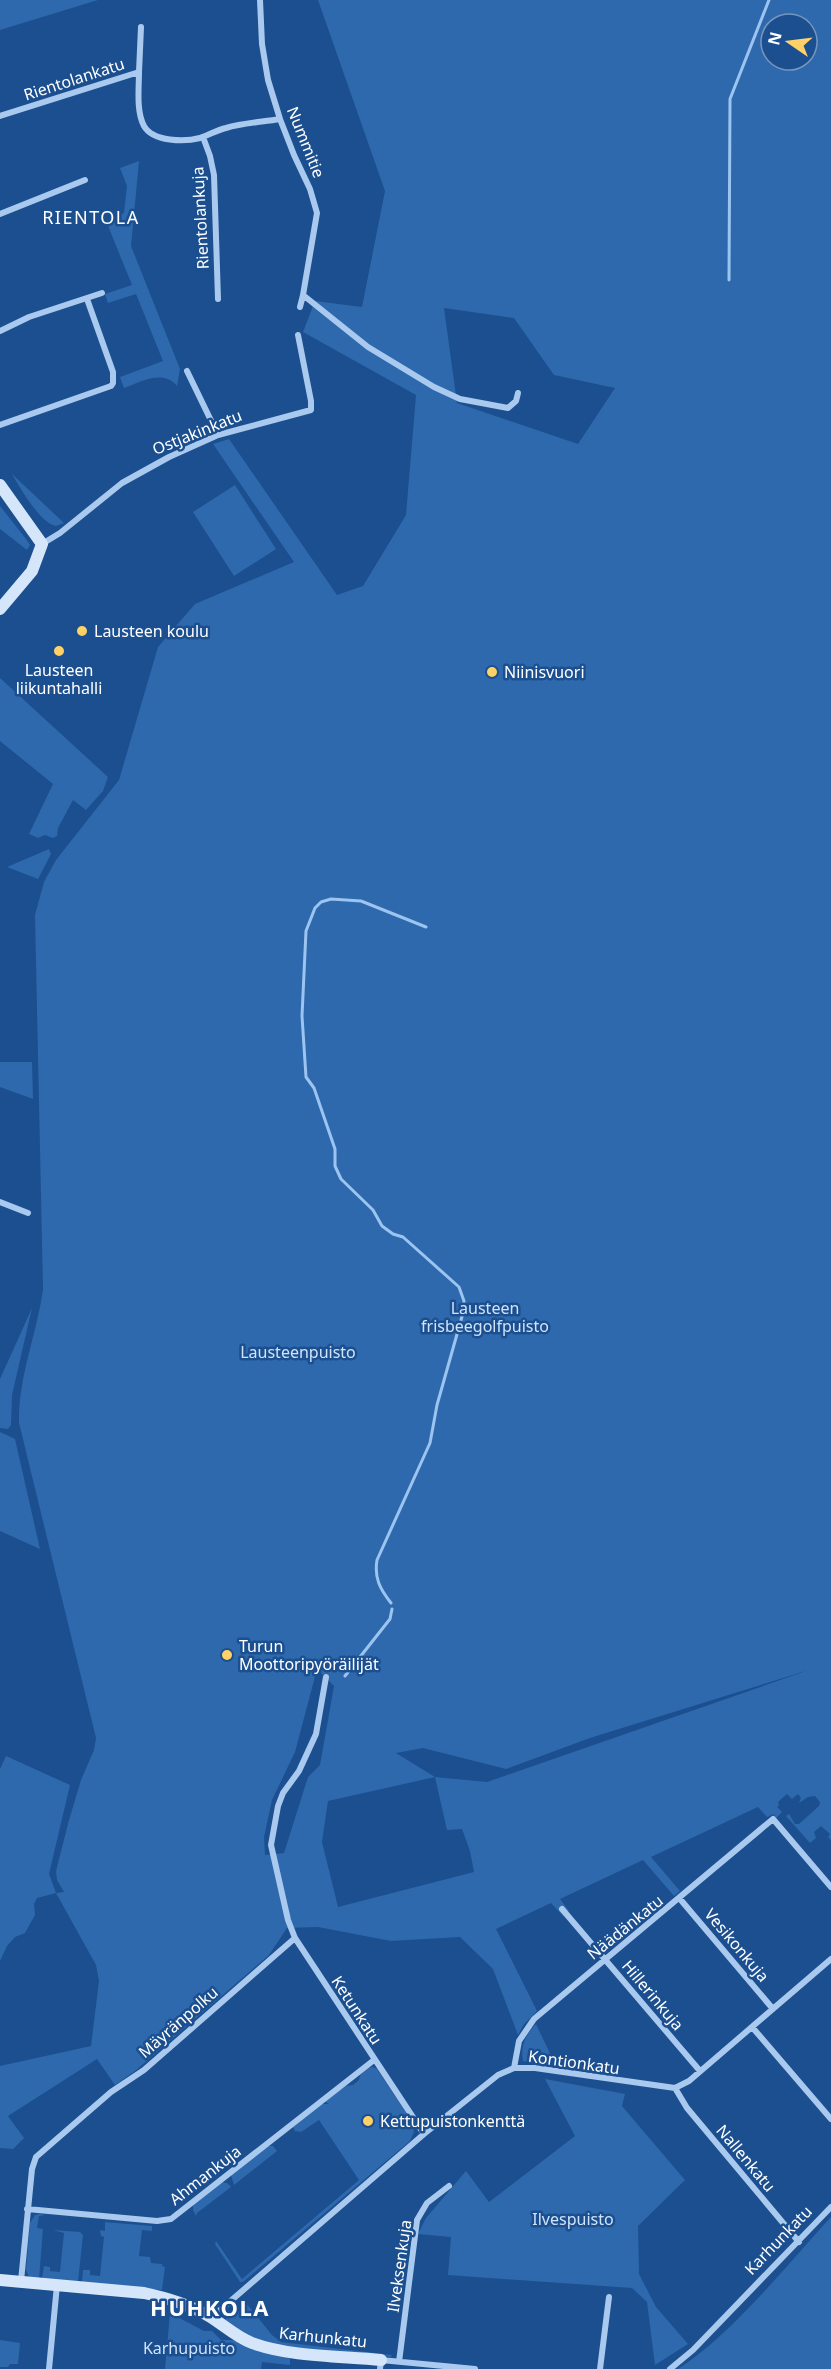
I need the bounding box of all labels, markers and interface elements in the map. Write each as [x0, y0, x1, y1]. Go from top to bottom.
north arrow [759, 12, 819, 72]
text: N [762, 29, 787, 47]
street label: Rientolankatu [21, 52, 127, 106]
street label: Nummitie [282, 103, 330, 181]
street label: Rientolankuja [186, 166, 214, 270]
district label: RIENTOLA [42, 205, 140, 229]
street label: Ostjakinkatu [149, 404, 245, 460]
place label: Lausteen koulu [94, 620, 209, 642]
marker: Lausteen koulu [75, 624, 89, 638]
marker: Lausteen liikuntahalli [52, 644, 66, 658]
place label: Lausteen liikuntahalli [16, 659, 102, 699]
place label: Niinisvuori [504, 661, 585, 683]
marker: Niinisvuori [485, 665, 499, 679]
park label: Lausteen frisbeegolfpuisto [421, 1297, 549, 1337]
park label: Lausteenpuisto [240, 1341, 356, 1363]
place label: Turun Moottoripyöräilijät [239, 1635, 379, 1675]
marker: Turun Moottoripyöräilijät [220, 1648, 234, 1662]
street label: Näädänkatu [582, 1889, 668, 1965]
street label: Vesikonkuja [700, 1904, 774, 1986]
street label: Hillerinkuja [617, 1955, 689, 2035]
street label: Ketunkatu [327, 1971, 387, 2049]
street label: Mäyränpolku [133, 1981, 223, 2063]
street label: Kontionkatu [527, 2045, 621, 2079]
place label: Kettupuistonkenttä [380, 2110, 525, 2132]
marker: Kettupuistonkenttä [361, 2114, 375, 2128]
street label: Nallenkatu [711, 2120, 781, 2196]
street label: Ahmankuja [165, 2140, 245, 2210]
street label: Karhunkatu [739, 2201, 817, 2279]
park label: Ilvespuisto [532, 2208, 614, 2230]
street label: Ilveksenkuja [382, 2218, 416, 2314]
district label: HUHKOLA [150, 2292, 270, 2322]
street label: Karhunkatu [278, 2321, 368, 2353]
park label: Karhupuisto [143, 2337, 235, 2359]

